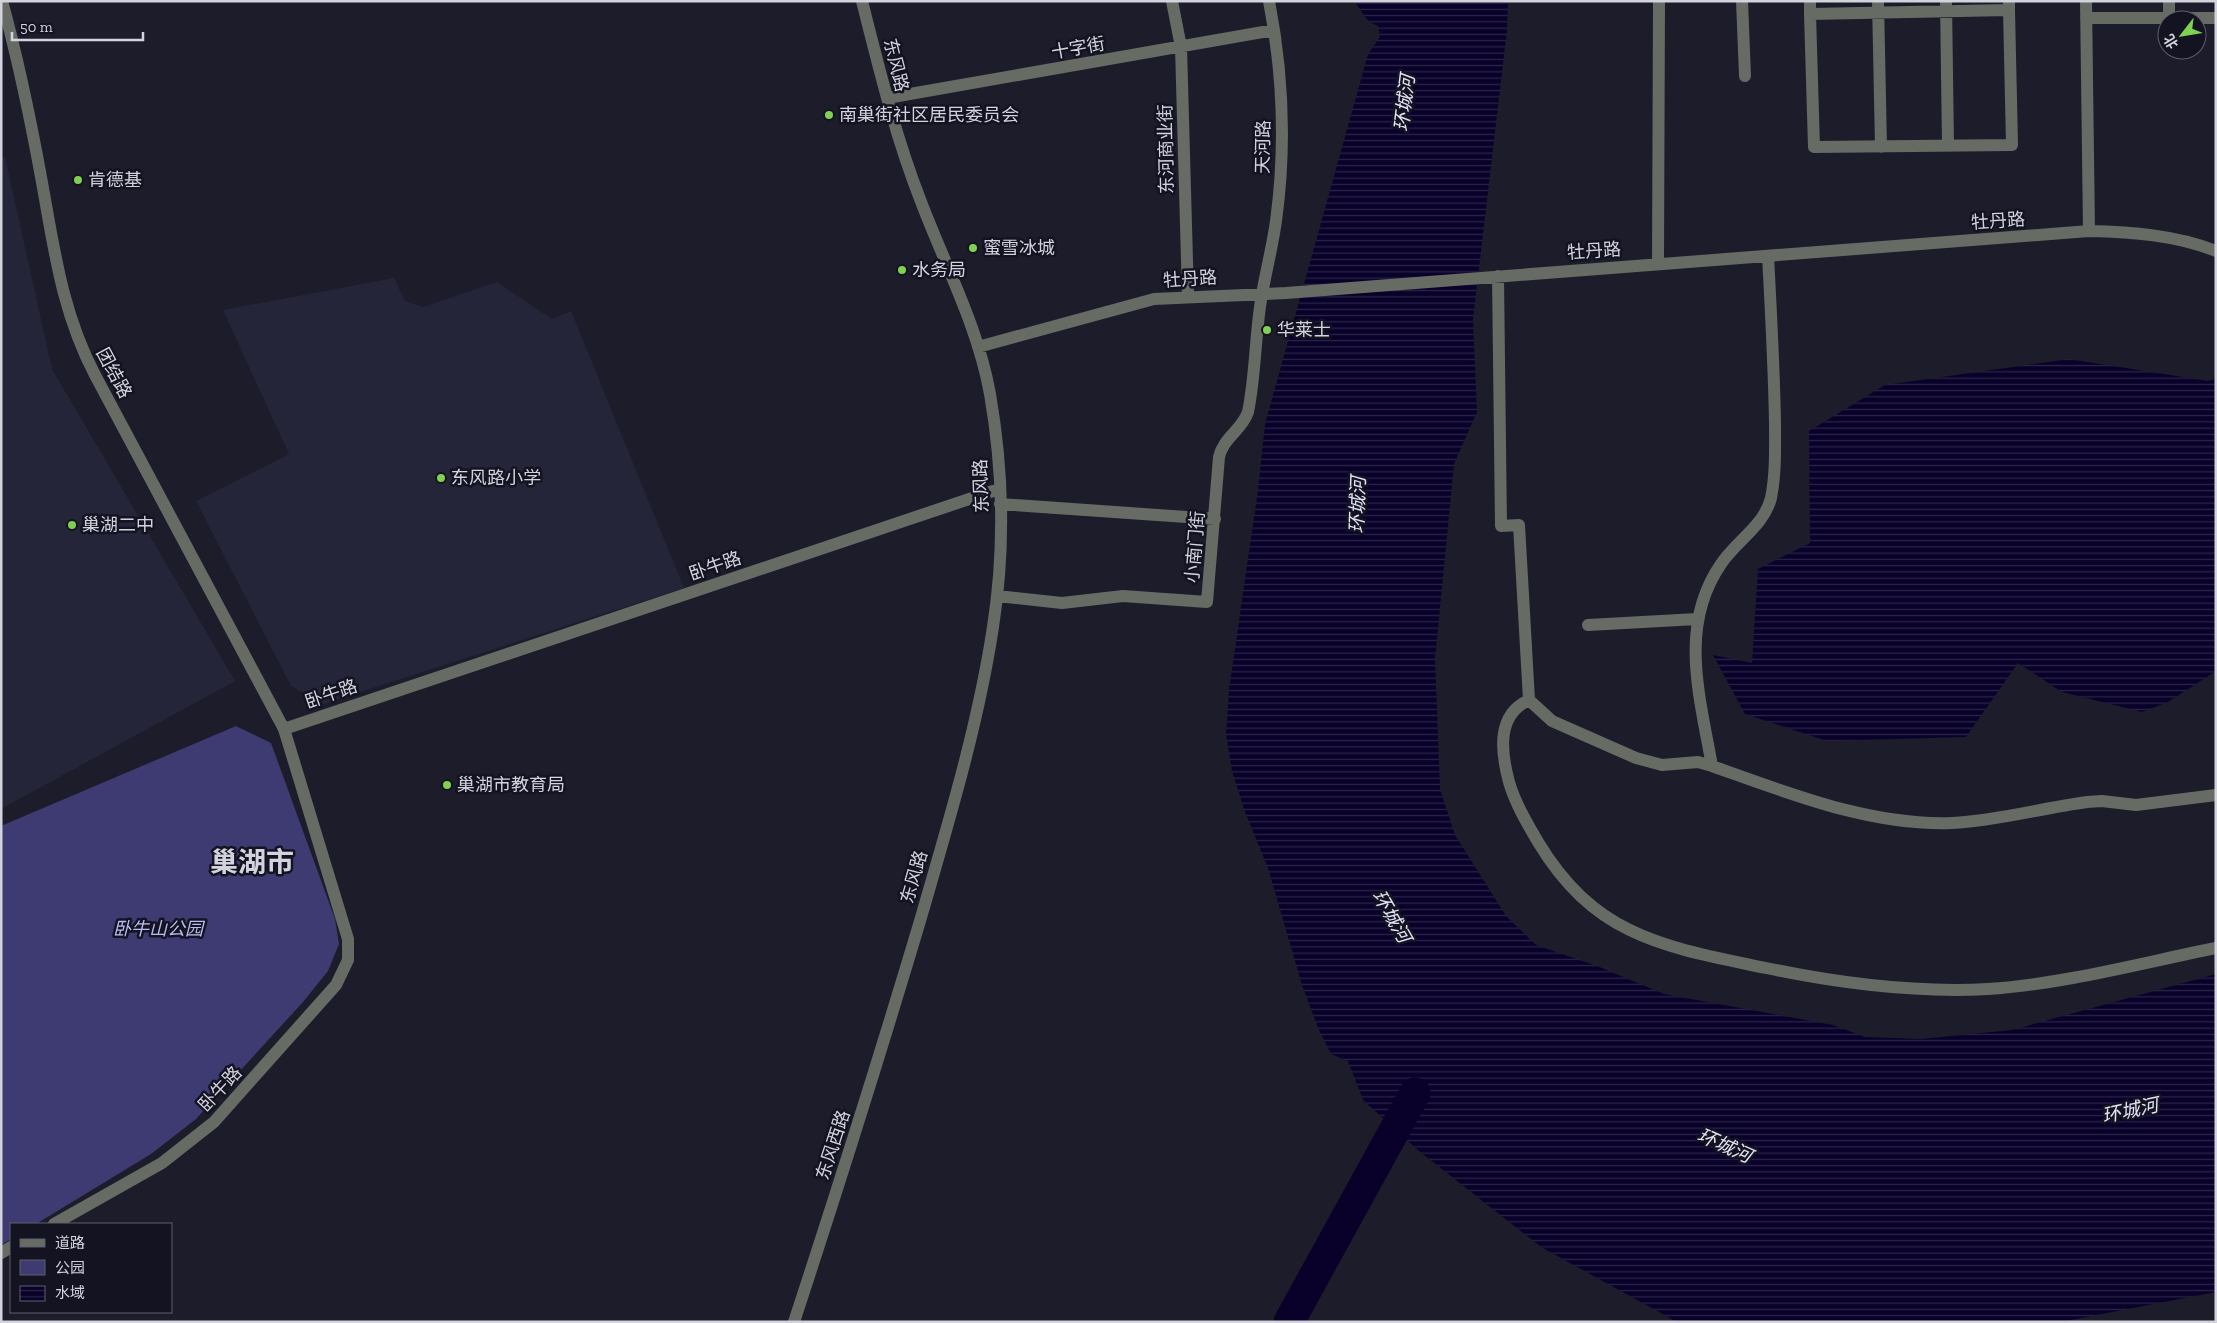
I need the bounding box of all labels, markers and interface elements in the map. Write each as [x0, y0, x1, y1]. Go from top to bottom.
scale bar [12, 10, 144, 42]
north arrow [2157, 10, 2207, 60]
text: 50 m [20, 18, 53, 36]
text: 北 [2160, 31, 2182, 52]
street label: 十字街 [1050, 32, 1106, 64]
street label: 东风路 [879, 36, 913, 94]
water label: 环城河 [1390, 69, 1420, 133]
place label: 南巢街社区居民委员会 [839, 104, 1019, 126]
street label: 东河商业街 [1154, 104, 1178, 194]
marker: 南巢街社区居民委员会 [823, 109, 835, 121]
street label: 天河路 [1252, 120, 1274, 174]
place label: 肯德基 [88, 169, 142, 191]
marker: 肯德基 [72, 174, 84, 186]
street label: 牡丹路 [1970, 208, 2026, 234]
place label: 蜜雪冰城 [983, 237, 1055, 259]
street label: 牡丹路 [1566, 238, 1622, 264]
marker: 蜜雪冰城 [967, 242, 979, 254]
place label: 水务局 [912, 259, 966, 281]
marker: 水务局 [896, 264, 908, 276]
street label: 牡丹路 [1162, 266, 1218, 292]
place label: 华莱士 [1277, 319, 1331, 341]
marker: 华莱士 [1261, 324, 1273, 336]
street label: 团结路 [92, 344, 136, 402]
street label: 东风路 [969, 459, 993, 513]
place label: 东风路小学 [451, 467, 541, 489]
marker: 东风路小学 [435, 472, 447, 484]
water label: 环城河 [1345, 472, 1370, 534]
street label: 小南门街 [1181, 510, 1209, 584]
place label: 巢湖二中 [82, 514, 154, 536]
marker: 巢湖二中 [66, 519, 78, 531]
street label: 卧牛路 [686, 547, 744, 585]
street label: 卧牛路 [302, 675, 360, 713]
place label: 巢湖市教育局 [457, 774, 565, 796]
marker: 巢湖市教育局 [441, 779, 453, 791]
district label: 巢湖市 [210, 846, 294, 879]
street label: 东风路 [896, 848, 932, 906]
water label: 环城河 [1367, 886, 1418, 950]
park label: 卧牛山公园 [113, 918, 206, 940]
street label: 卧牛路 [194, 1062, 246, 1116]
water label: 环城河 [2100, 1092, 2164, 1128]
street label: 东风西路 [811, 1107, 855, 1183]
water label: 环城河 [1694, 1123, 1759, 1169]
legend [10, 1223, 172, 1313]
text: 道路 [55, 1234, 85, 1252]
text: 公园 [55, 1259, 85, 1277]
text: 水域 [55, 1284, 85, 1302]

